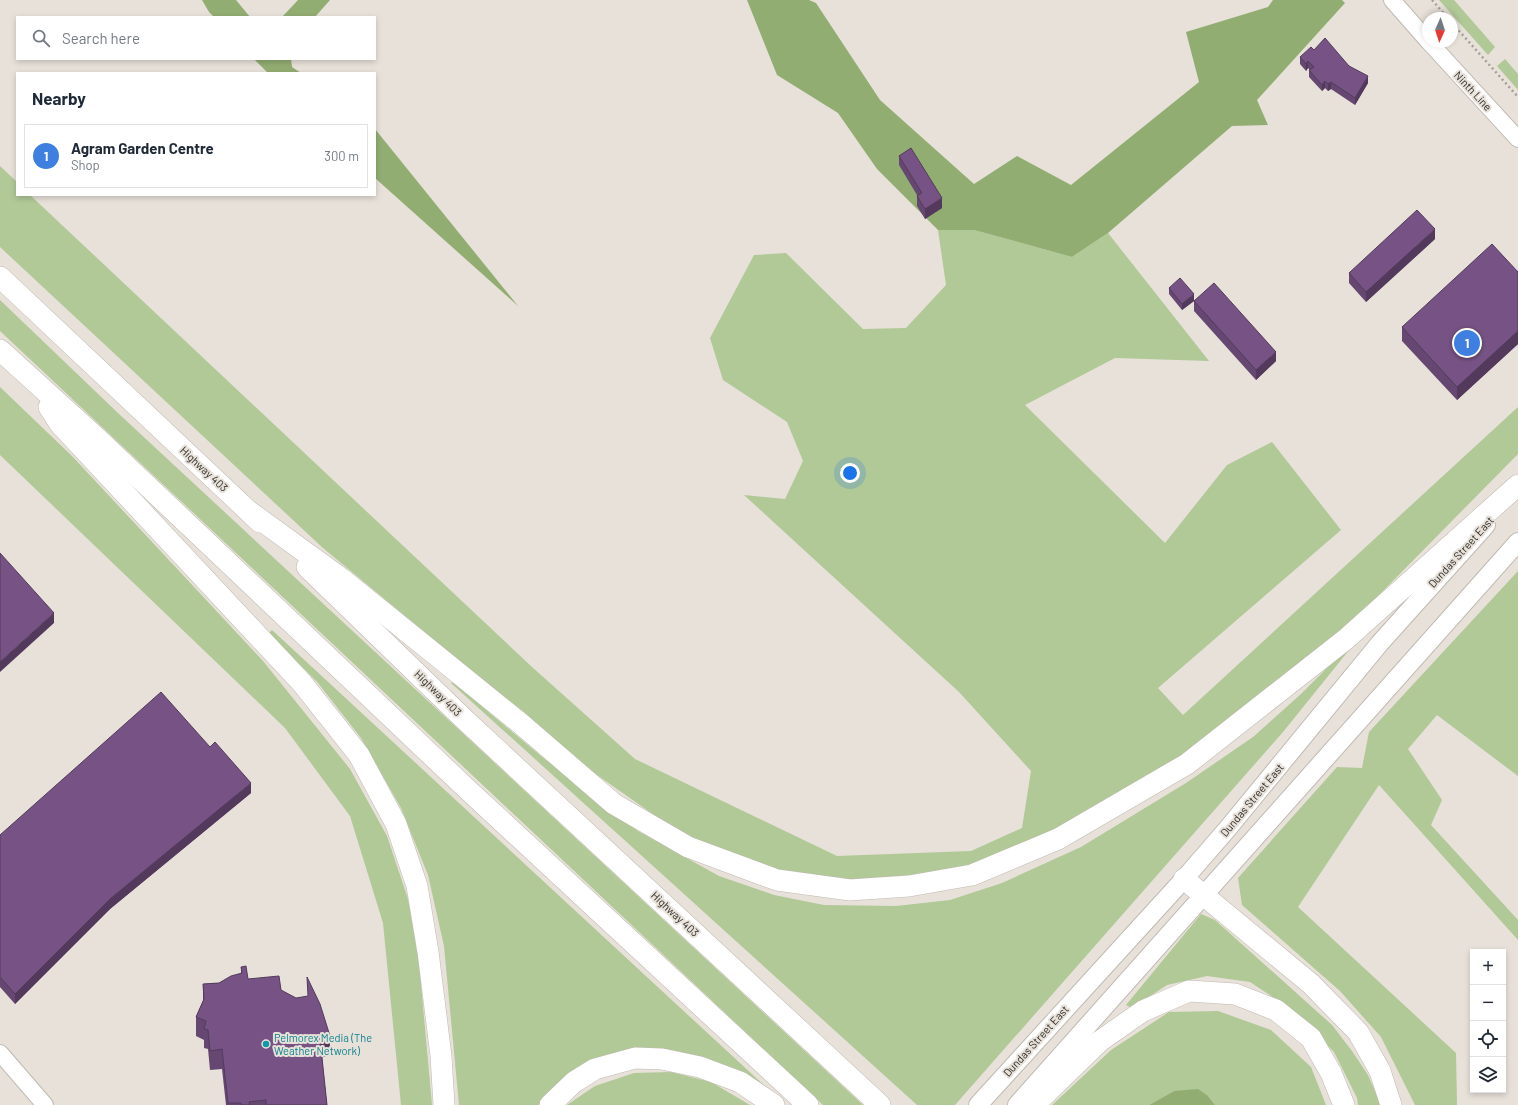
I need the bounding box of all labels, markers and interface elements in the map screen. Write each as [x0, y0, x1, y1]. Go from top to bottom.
north arrow [1422, 12, 1458, 48]
search box [16, 16, 376, 60]
icon: search [30, 27, 52, 49]
text: Search here [62, 29, 140, 47]
street label: Ninth Line [1452, 68, 1495, 113]
text: Nearby [32, 88, 86, 108]
text: Agram Garden Centre [71, 139, 214, 157]
text: 1 [44, 148, 48, 164]
text: 300 m [324, 148, 359, 164]
text: Shop [71, 157, 100, 173]
pin: 1 [1454, 328, 1480, 358]
street label: Highway 403 [178, 443, 231, 494]
your location [840, 463, 860, 483]
street label: Dundas Street East [1425, 513, 1496, 590]
street label: Highway 403 [412, 667, 465, 718]
street label: Dundas Street East [1217, 761, 1286, 839]
street label: Highway 403 [649, 888, 702, 939]
map controls [1470, 949, 1506, 1093]
button: + [1470, 949, 1506, 985]
button: − [1470, 985, 1506, 1021]
street label: Dundas Street East [1000, 1002, 1071, 1079]
button: locate [1470, 1021, 1506, 1057]
place label: Pelmorex Media (The Weather Network) [274, 1031, 372, 1057]
marker: Pelmorex Media (The Weather Network) [261, 1039, 271, 1049]
button: layers [1470, 1057, 1506, 1093]

